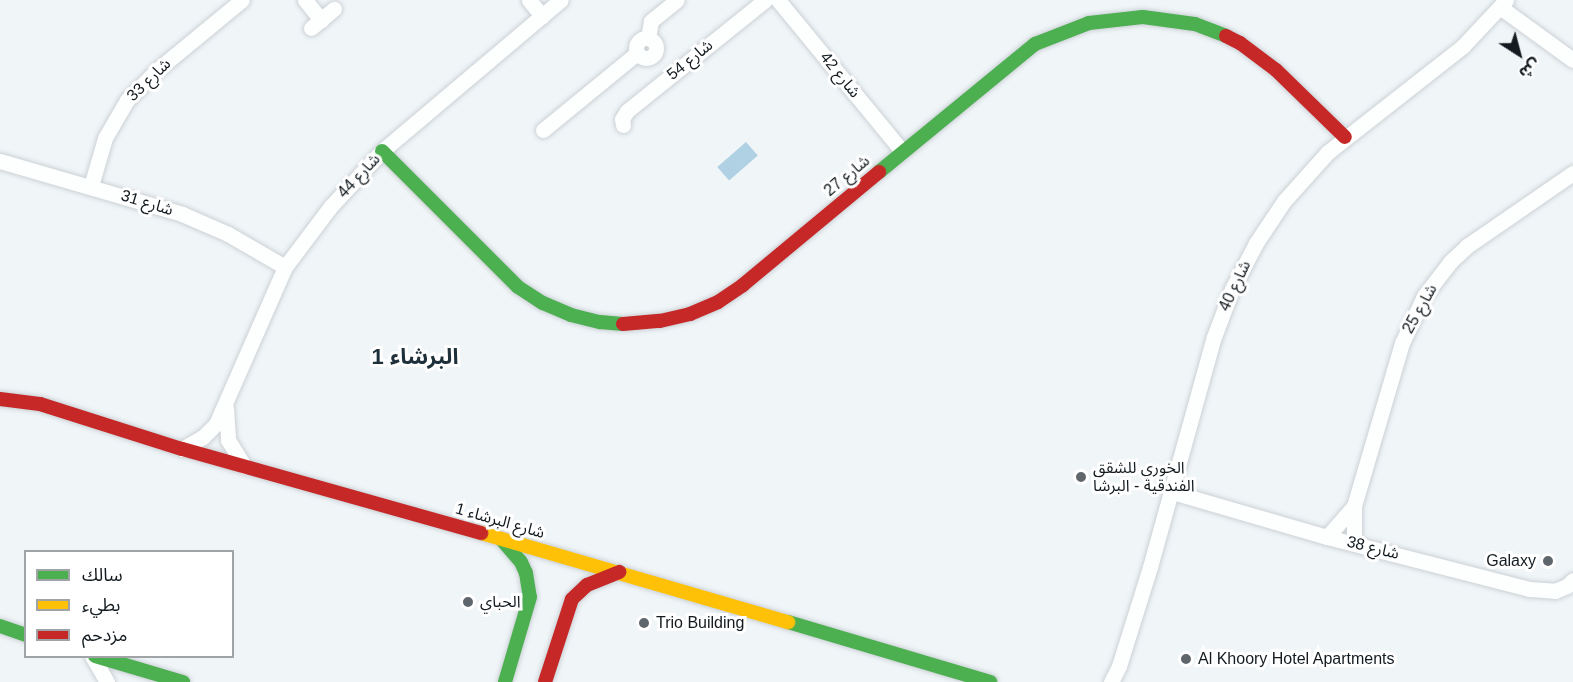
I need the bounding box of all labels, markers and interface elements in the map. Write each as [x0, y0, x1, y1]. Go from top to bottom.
north arrow [1489, 24, 1549, 84]
street label: شارع 54 [663, 36, 717, 84]
street label: شارع 42 [816, 48, 864, 102]
street label: شارع 33 [123, 55, 175, 105]
text: ش [1516, 56, 1544, 82]
street label: شارع 44 [334, 150, 384, 202]
street label: شارع 27 [820, 151, 874, 201]
street label: شارع 31 [119, 186, 175, 220]
street label: شارع 40 [1215, 258, 1255, 314]
street label: شارع 25 [1399, 281, 1441, 337]
district label: البرشاء 1 [372, 344, 458, 370]
place label: الخوري للشقق الفندقية - البرشا [1093, 458, 1195, 496]
marker: الخوري للشقق الفندقية - البرشا [1074, 470, 1088, 484]
street label: شارع البرشاء 1 [453, 499, 547, 543]
street label: شارع 38 [1345, 532, 1401, 564]
legend [24, 550, 234, 658]
place label: Galaxy [1486, 551, 1536, 571]
marker: Galaxy [1541, 554, 1555, 568]
text: سالك [82, 565, 123, 585]
place label: الحباي [480, 592, 520, 612]
text: بطيء [82, 595, 120, 615]
marker: الحباي [461, 595, 475, 609]
place label: Trio Building [656, 613, 744, 633]
marker: Trio Building [637, 616, 651, 630]
text: مزدحم [82, 625, 127, 645]
place label: Al Khoory Hotel Apartments [1198, 649, 1395, 669]
marker: Al Khoory Hotel Apartments [1179, 652, 1193, 666]

